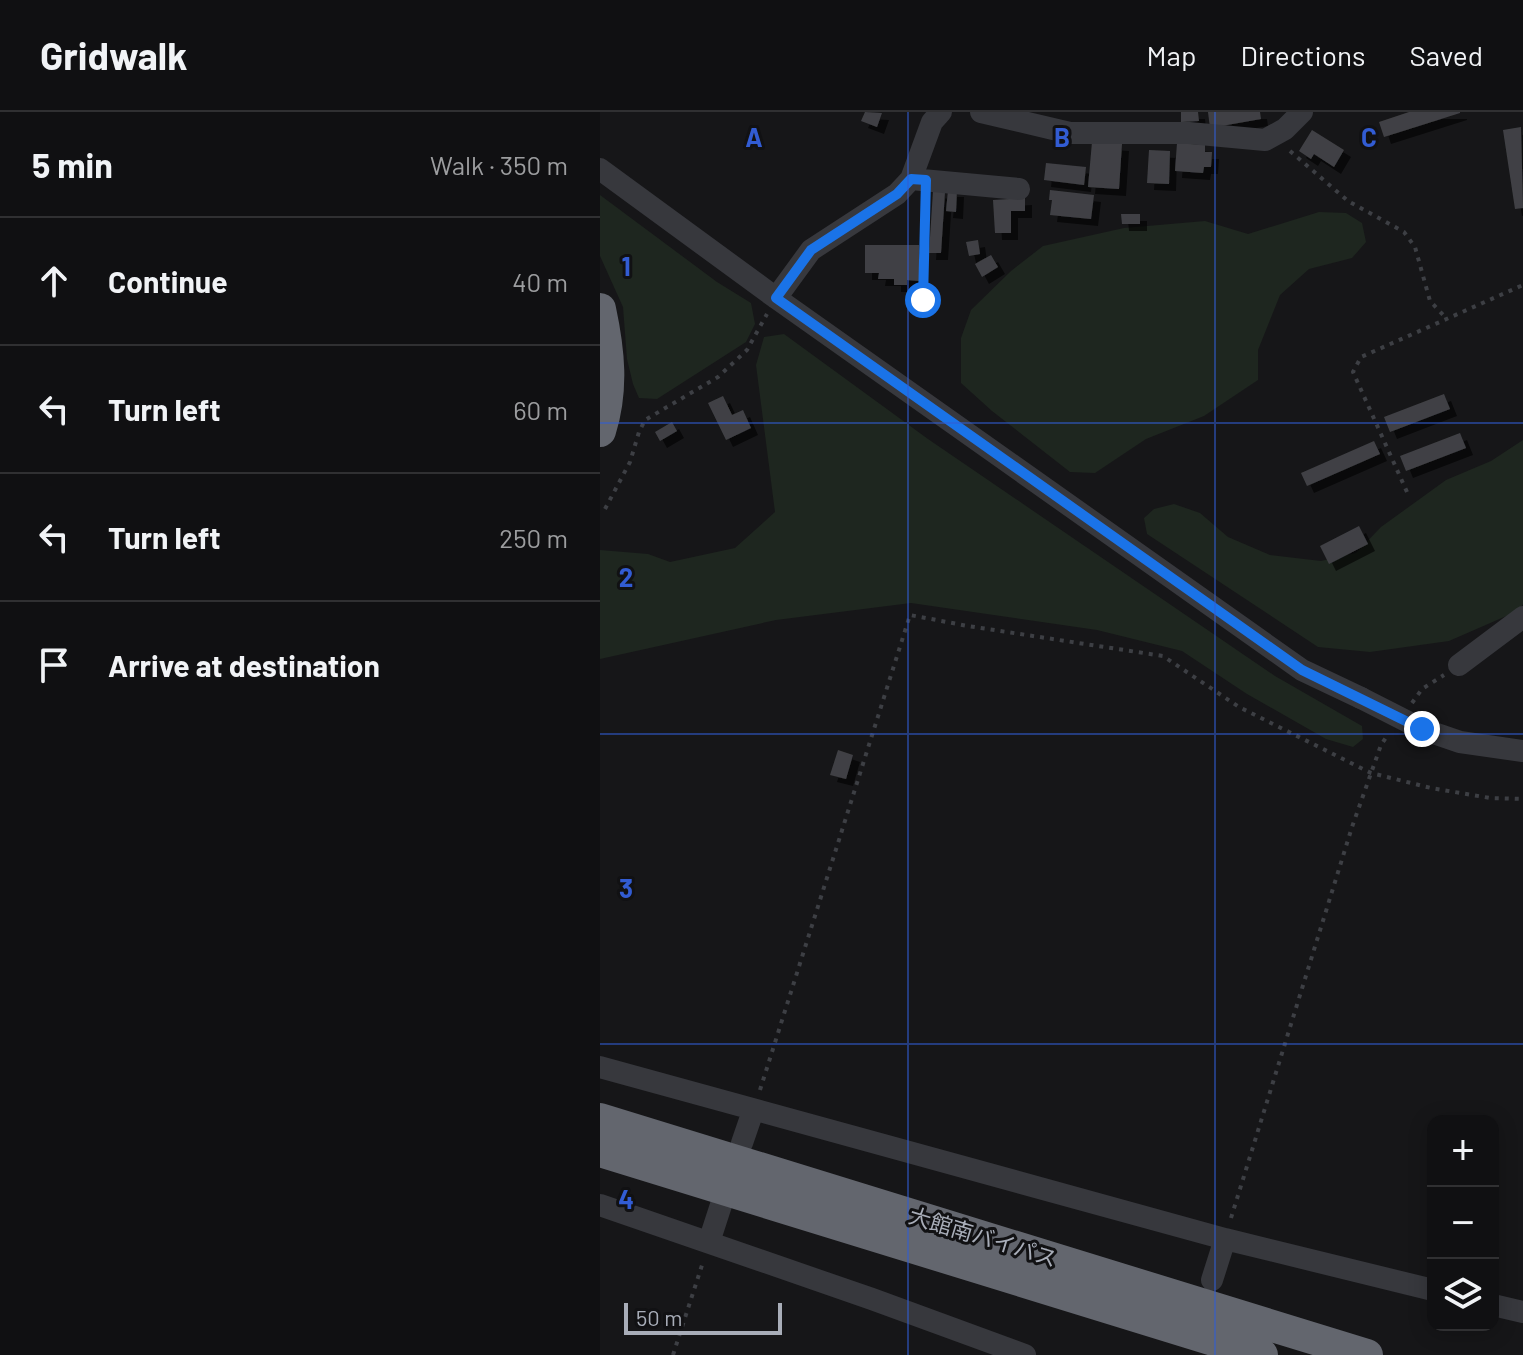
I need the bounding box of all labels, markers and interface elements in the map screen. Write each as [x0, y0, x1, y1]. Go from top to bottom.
text: Gridwalk [40, 32, 187, 78]
text: Map [1147, 38, 1196, 72]
text: Directions [1240, 38, 1366, 72]
text: Saved [1410, 38, 1483, 72]
text: A [745, 121, 763, 152]
text: B [1054, 121, 1070, 152]
text: C [1361, 121, 1377, 152]
text: 5 min [32, 144, 113, 185]
text: Walk · 350 m [430, 149, 568, 180]
text: 1 [621, 250, 631, 281]
icon: ahead [32, 259, 76, 303]
text: Continue [108, 263, 228, 299]
text: 40 m [512, 266, 568, 297]
route start [905, 282, 941, 318]
icon: left [32, 387, 76, 431]
text: Turn left [108, 391, 221, 427]
text: 60 m [513, 394, 568, 425]
icon: left [32, 515, 76, 559]
text: Turn left [108, 519, 221, 555]
text: 250 m [499, 522, 568, 553]
text: 2 [619, 561, 633, 592]
icon: arrive [32, 643, 76, 687]
text: Arrive at destination [108, 647, 380, 683]
route end [1404, 711, 1440, 747]
text: 3 [619, 872, 633, 903]
map controls [1427, 1115, 1499, 1331]
button: + [1427, 1115, 1499, 1187]
text: 4 [618, 1183, 634, 1214]
button: − [1427, 1187, 1499, 1259]
street label: 大館南バイパス [906, 1201, 1061, 1271]
button: layers [1427, 1259, 1499, 1331]
scale bar [624, 1299, 782, 1335]
text: 50 m [636, 1304, 682, 1330]

